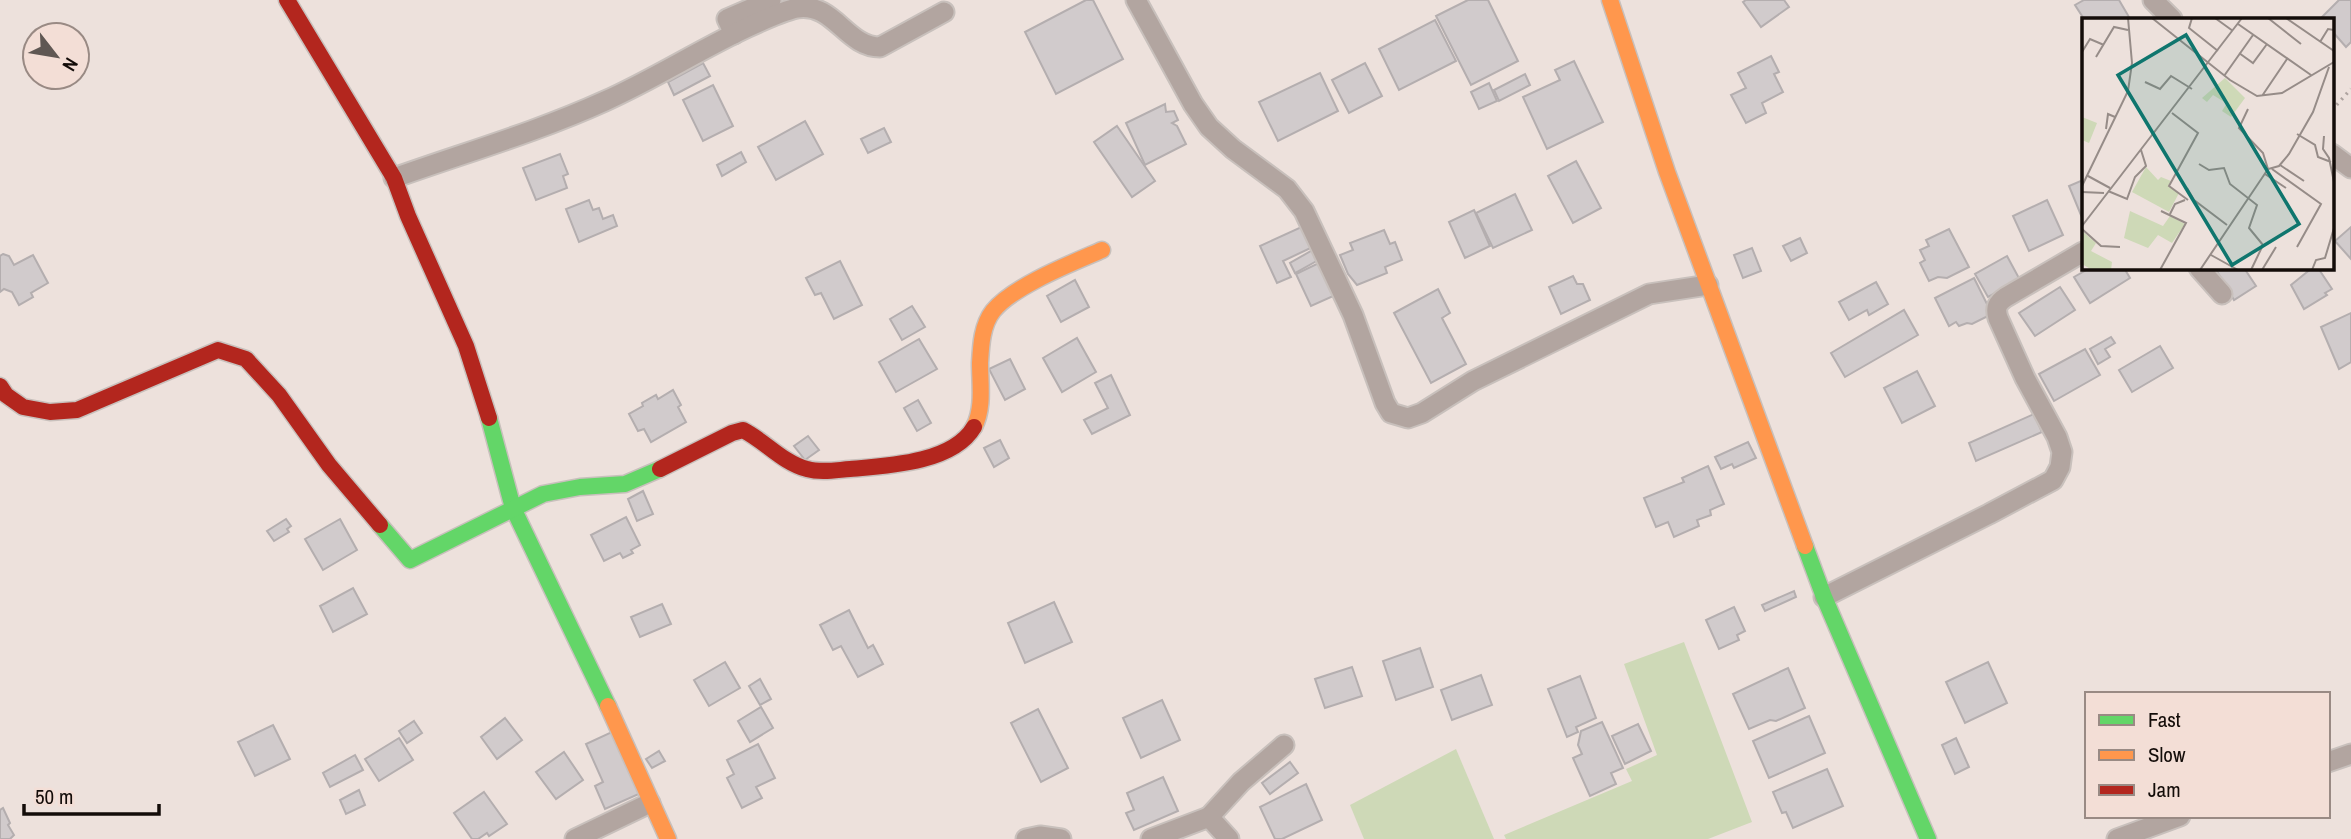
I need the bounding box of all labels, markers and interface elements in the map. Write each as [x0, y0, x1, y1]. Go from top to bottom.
inset map [2082, 18, 2334, 270]
north arrow [21, 21, 91, 91]
text: N [57, 53, 85, 76]
legend [2085, 692, 2330, 818]
text: Fast [2148, 705, 2181, 734]
text: Slow [2148, 740, 2186, 769]
scale bar [24, 772, 159, 816]
text: Jam [2148, 775, 2181, 804]
text: 50 m [35, 782, 73, 811]

